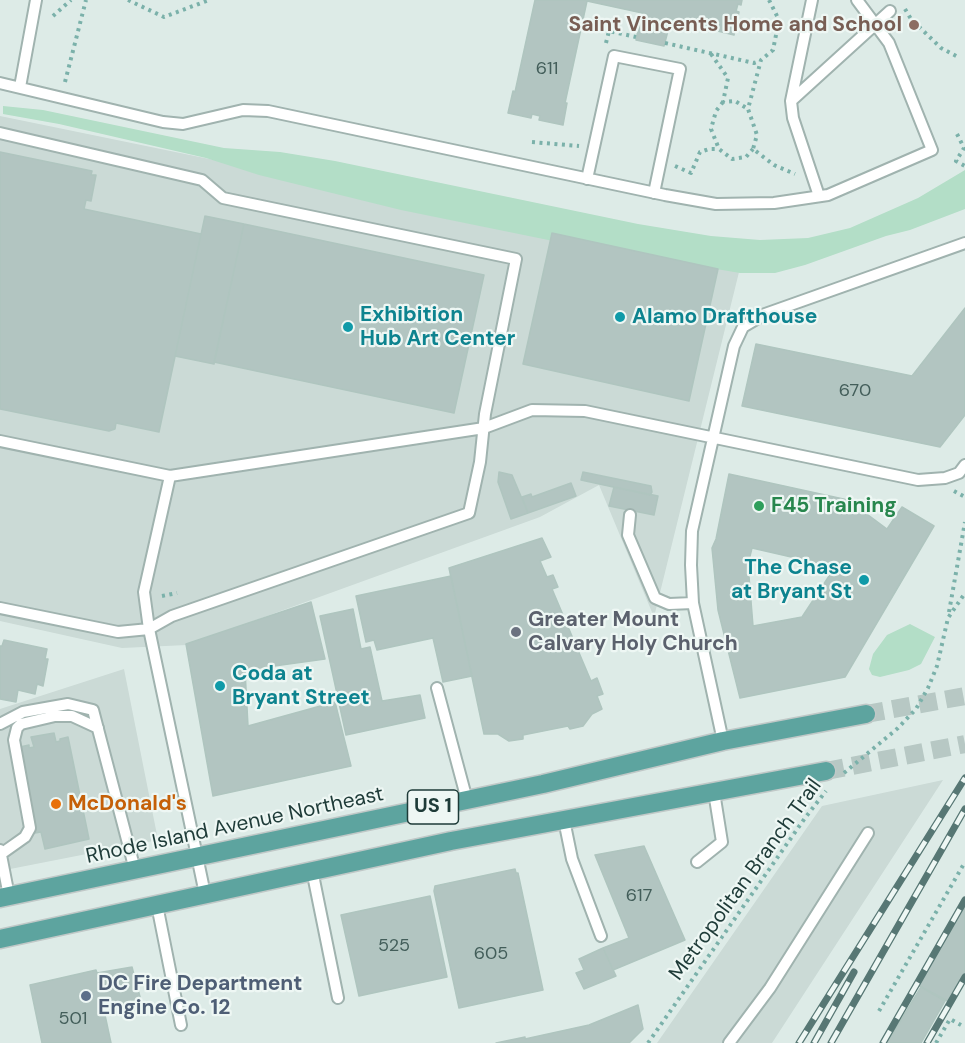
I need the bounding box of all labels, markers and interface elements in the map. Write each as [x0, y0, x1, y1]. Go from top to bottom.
place label: Saint Vincents Home and School [568, 12, 902, 38]
marker: Saint Vincents Home and School [907, 18, 921, 32]
house number: 611 [536, 58, 558, 80]
place label: Exhibition Hub Art Center [360, 302, 515, 352]
place label: Alamo Drafthouse [632, 304, 817, 330]
marker: Alamo Drafthouse [613, 310, 627, 324]
marker: Exhibition Hub Art Center [341, 320, 355, 334]
house number: 670 [839, 380, 871, 402]
place label: F45 Training [771, 493, 897, 519]
marker: F45 Training [752, 499, 766, 513]
place label: The Chase at Bryant St [731, 555, 852, 605]
marker: The Chase at Bryant St [857, 573, 871, 587]
place label: Greater Mount Calvary Holy Church [528, 607, 738, 657]
marker: Greater Mount Calvary Holy Church [509, 625, 523, 639]
place label: Coda at Bryant Street [232, 661, 370, 711]
marker: Coda at Bryant Street [213, 679, 227, 693]
street label: Metropolitan Branch Trail [664, 774, 828, 986]
street label: Rhode Island Avenue Northeast [84, 782, 386, 870]
road number: US 1 [408, 790, 458, 824]
place label: McDonald's [68, 791, 187, 817]
marker: McDonald's [49, 797, 63, 811]
house number: 617 [626, 885, 652, 907]
house number: 525 [378, 935, 410, 957]
house number: 605 [474, 943, 508, 965]
place label: DC Fire Department Engine Co. 12 [98, 971, 302, 1021]
marker: DC Fire Department Engine Co. 12 [79, 989, 93, 1003]
house number: 501 [59, 1008, 87, 1030]

